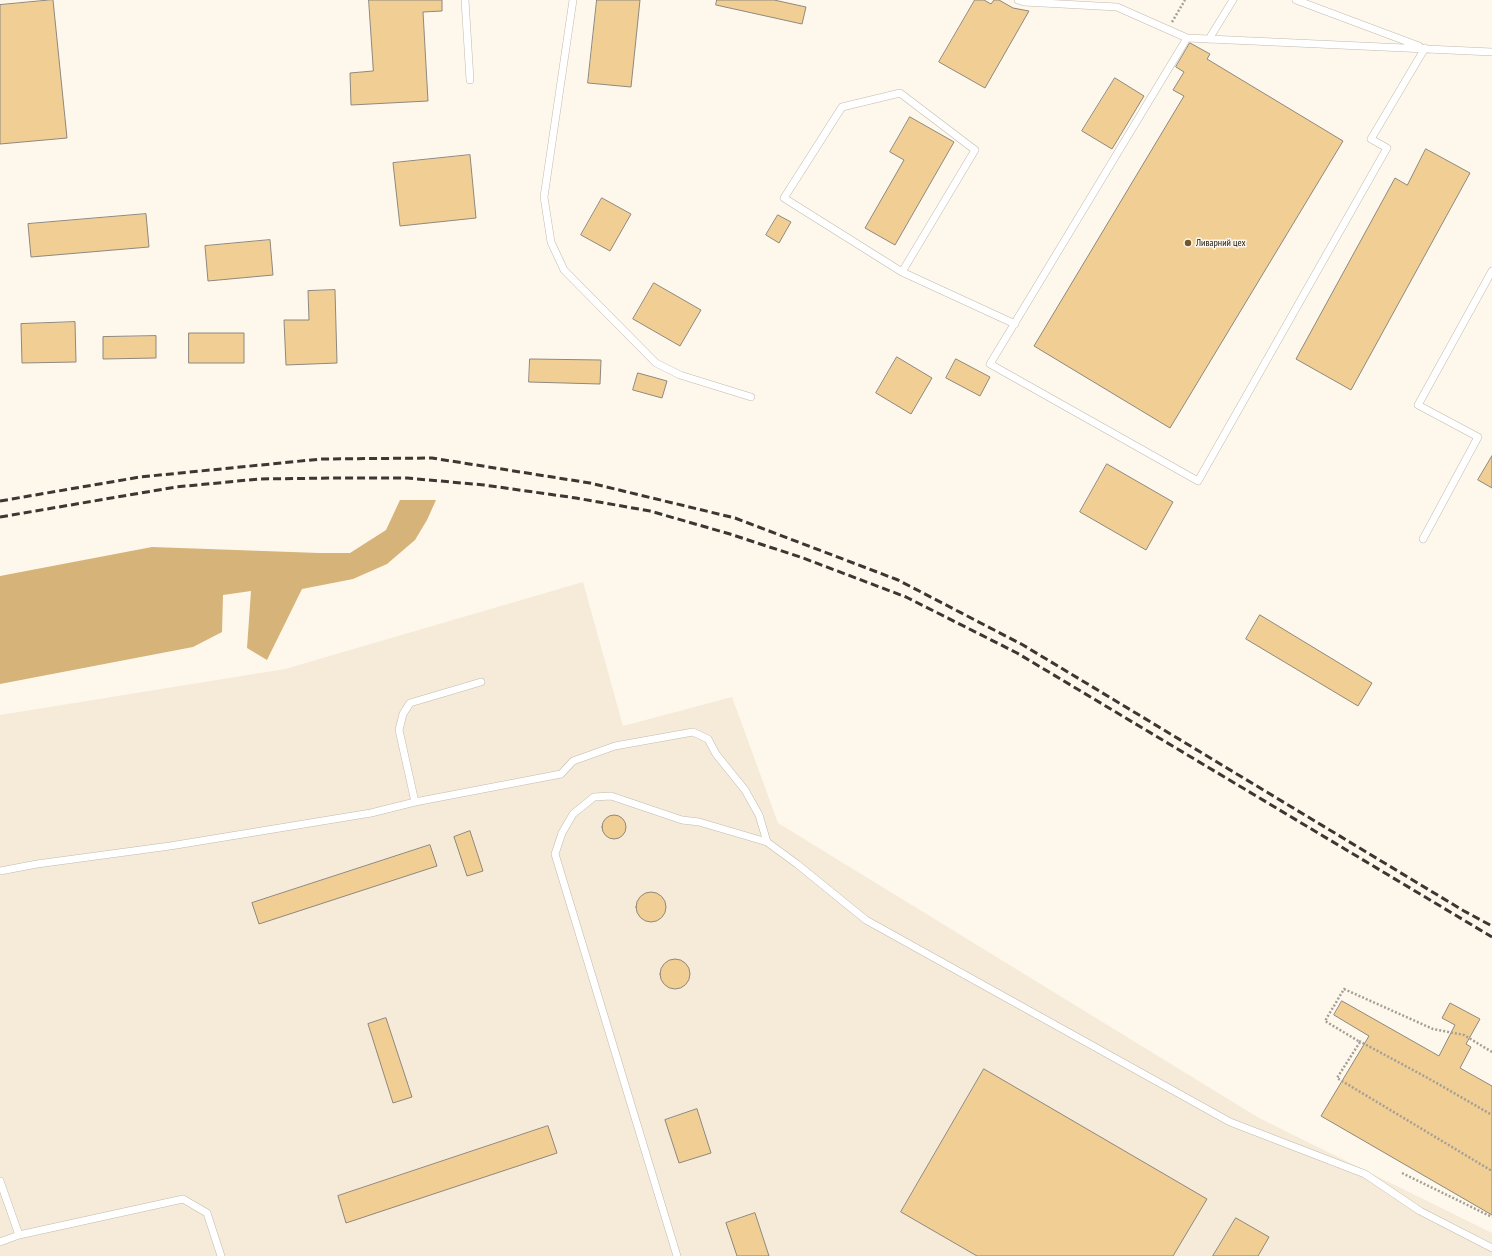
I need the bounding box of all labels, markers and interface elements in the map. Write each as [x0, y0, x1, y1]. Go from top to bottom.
place label: Ливарний цех [1196, 237, 1246, 249]
marker: Ливарний цех [1183, 238, 1193, 248]

